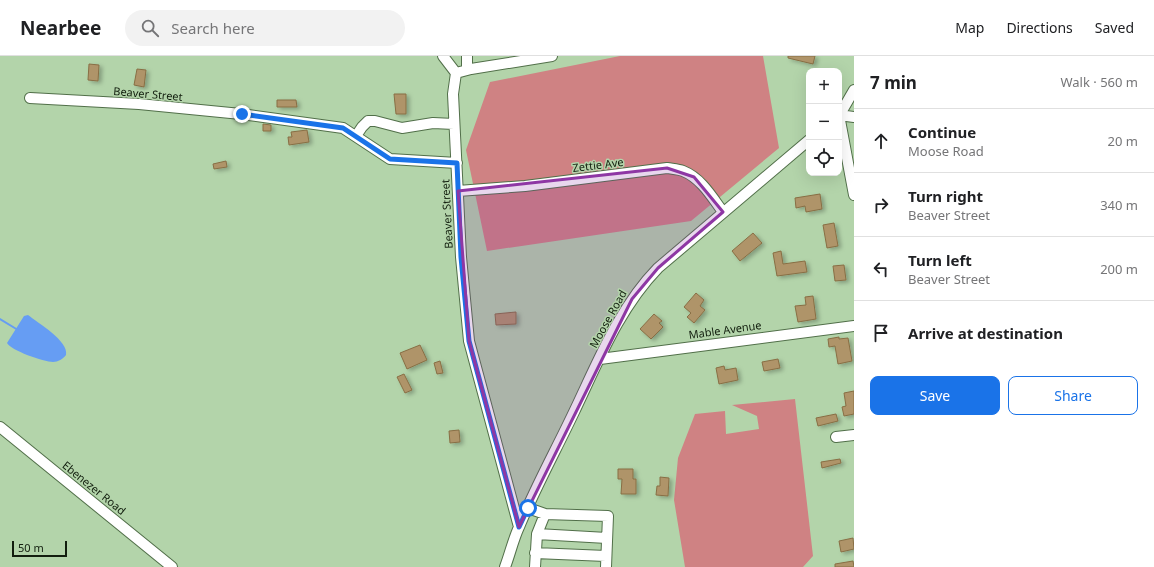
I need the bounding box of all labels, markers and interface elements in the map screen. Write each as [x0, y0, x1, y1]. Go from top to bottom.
search box [125, 10, 405, 46]
text: Nearbee [20, 15, 101, 41]
icon: search [139, 17, 161, 39]
text: Search here [171, 18, 255, 38]
text: Map [955, 18, 984, 37]
text: Directions [1006, 18, 1073, 37]
text: Saved [1095, 18, 1134, 37]
map controls [806, 68, 842, 176]
button: + [806, 68, 842, 104]
text: 7 min [870, 71, 917, 94]
text: Walk · 560 m [1060, 73, 1138, 91]
street label: Beaver Street [113, 83, 183, 104]
button: − [806, 104, 842, 140]
route end [233, 105, 251, 123]
text: Continue [908, 122, 976, 142]
icon: ahead [870, 130, 892, 152]
text: 20 m [1108, 132, 1138, 150]
button: locate [806, 140, 842, 176]
text: Moose Road [908, 142, 984, 160]
street label: Zettie Ave [572, 154, 624, 175]
street label: Beaver Street [437, 179, 456, 249]
text: Turn right [908, 186, 983, 206]
icon: right [870, 194, 892, 216]
text: 340 m [1100, 196, 1138, 214]
text: Beaver Street [908, 206, 990, 224]
text: Turn left [908, 250, 972, 270]
icon: left [870, 258, 892, 280]
text: 200 m [1100, 260, 1138, 278]
text: Beaver Street [908, 270, 990, 288]
street label: Moose Road [585, 287, 630, 350]
street label: Mable Avenue [688, 317, 762, 342]
icon: arrive [870, 322, 892, 344]
text: Arrive at destination [908, 323, 1063, 343]
button: Save [870, 376, 1000, 415]
button: Share [1008, 376, 1138, 415]
street label: Ebenezer Road [60, 457, 129, 518]
route start [519, 499, 537, 517]
scale bar [12, 539, 67, 558]
text: 50 m [18, 540, 44, 555]

